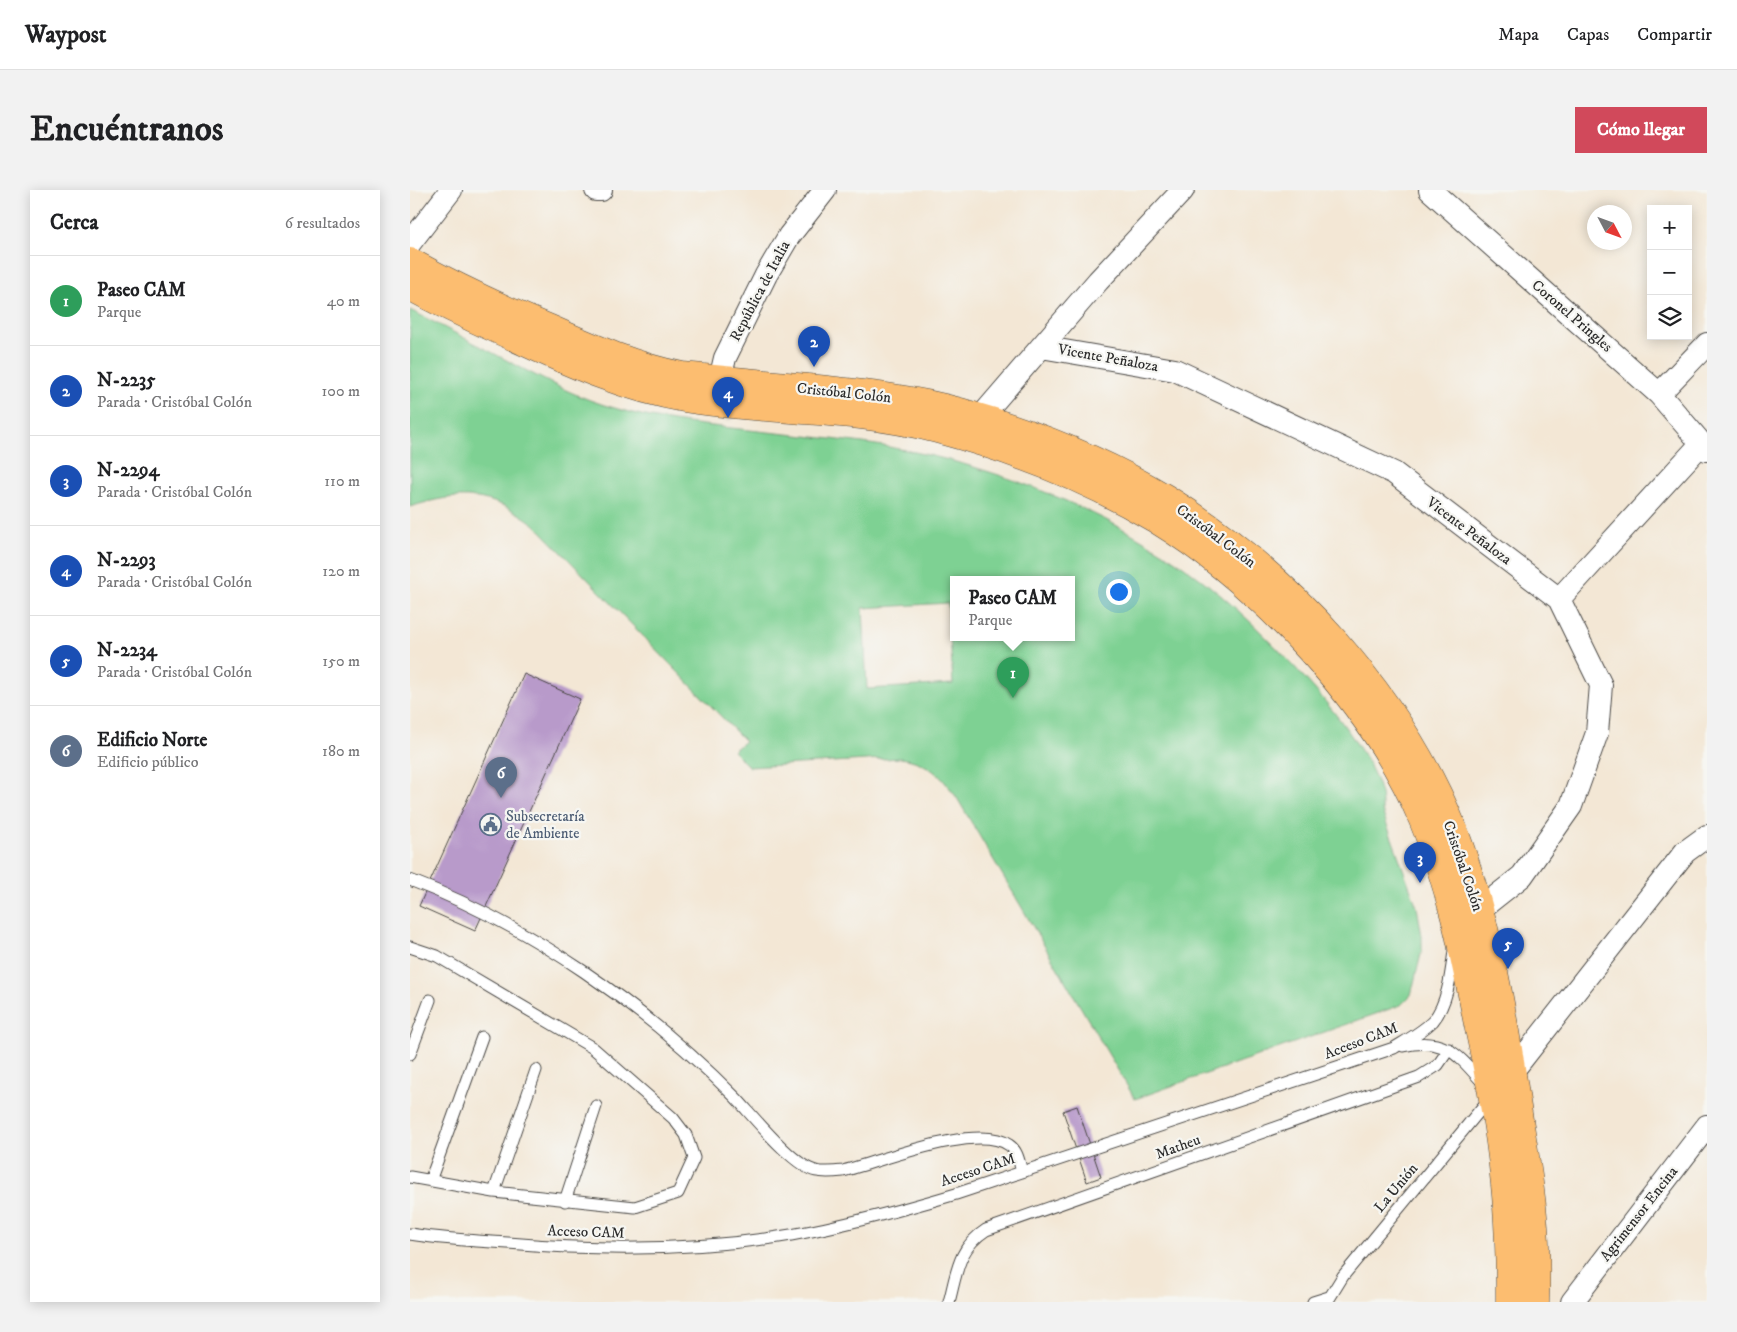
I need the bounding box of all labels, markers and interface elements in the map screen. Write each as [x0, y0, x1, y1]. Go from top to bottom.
text: Waypost [25, 20, 106, 50]
text: Mapa [1498, 24, 1539, 46]
text: Capas [1567, 24, 1609, 46]
text: Compartir [1637, 24, 1712, 46]
button: Cómo llegar [1575, 107, 1707, 153]
text: Encuéntranos [30, 108, 224, 152]
north arrow [1587, 205, 1632, 250]
map controls [1647, 205, 1692, 340]
button: + [1647, 205, 1692, 250]
text: Cerca [50, 210, 98, 236]
text: 6 resultados [285, 213, 360, 233]
street label: República de Italia [726, 237, 795, 344]
button: − [1647, 250, 1692, 295]
street label: Coronel Pringles [1528, 276, 1616, 356]
text: Paseo CAM [97, 279, 186, 302]
text: 1 [63, 291, 69, 311]
text: 40 m [327, 291, 360, 311]
button: layers [1647, 295, 1692, 340]
text: Parque [97, 302, 141, 322]
pin: 2 [798, 326, 830, 367]
street label: Vicente Peñaloza [1055, 340, 1160, 376]
text: N-2235 [97, 369, 156, 392]
pin: 4 [712, 377, 744, 418]
street label: Cristóbal Colón [796, 379, 892, 407]
text: 2 [62, 381, 70, 401]
text: 100 m [322, 381, 360, 401]
text: Parada · Cristóbal Colón [97, 392, 252, 412]
text: N-2294 [97, 459, 159, 482]
text: 3 [63, 471, 69, 491]
text: 110 m [324, 471, 360, 491]
text: Parada · Cristóbal Colón [97, 482, 252, 502]
street label: Vicente Peñaloza [1422, 492, 1516, 569]
street label: Cristóbal Colón [1173, 500, 1260, 572]
text: N-2293 [97, 549, 156, 572]
text: 4 [61, 561, 71, 581]
text: 120 m [322, 561, 360, 581]
text: Parada · Cristóbal Colón [97, 572, 252, 592]
popup [950, 576, 1075, 641]
your location [1106, 579, 1132, 605]
text: Paseo CAM [968, 587, 1057, 610]
text: Parque [968, 610, 1012, 630]
text: N-2234 [97, 639, 157, 662]
text: 5 [62, 651, 70, 671]
text: 150 m [322, 651, 360, 671]
pin: 1 [997, 657, 1029, 698]
text: Parada · Cristóbal Colón [97, 662, 252, 682]
text: Edificio Norte [97, 729, 207, 752]
text: 6 [62, 741, 70, 761]
text: 180 m [322, 741, 360, 761]
text: Edificio público [97, 752, 198, 772]
pin: 6 [485, 757, 517, 798]
place label: Subsecretaría de Ambiente [506, 807, 585, 843]
public building icon: Subsecretaría de Ambiente [478, 813, 502, 837]
street label: Cristóbal Colón [1439, 818, 1487, 914]
pin: 3 [1404, 842, 1436, 883]
pin: 5 [1492, 928, 1524, 969]
street label: Acceso CAM [1321, 1018, 1401, 1064]
street label: Matheu [1153, 1130, 1203, 1164]
street label: Acceso CAM [938, 1149, 1018, 1191]
street label: La Unión [1370, 1159, 1422, 1217]
street label: Agrimensor Encina [1596, 1162, 1682, 1265]
street label: Acceso CAM [547, 1221, 625, 1243]

